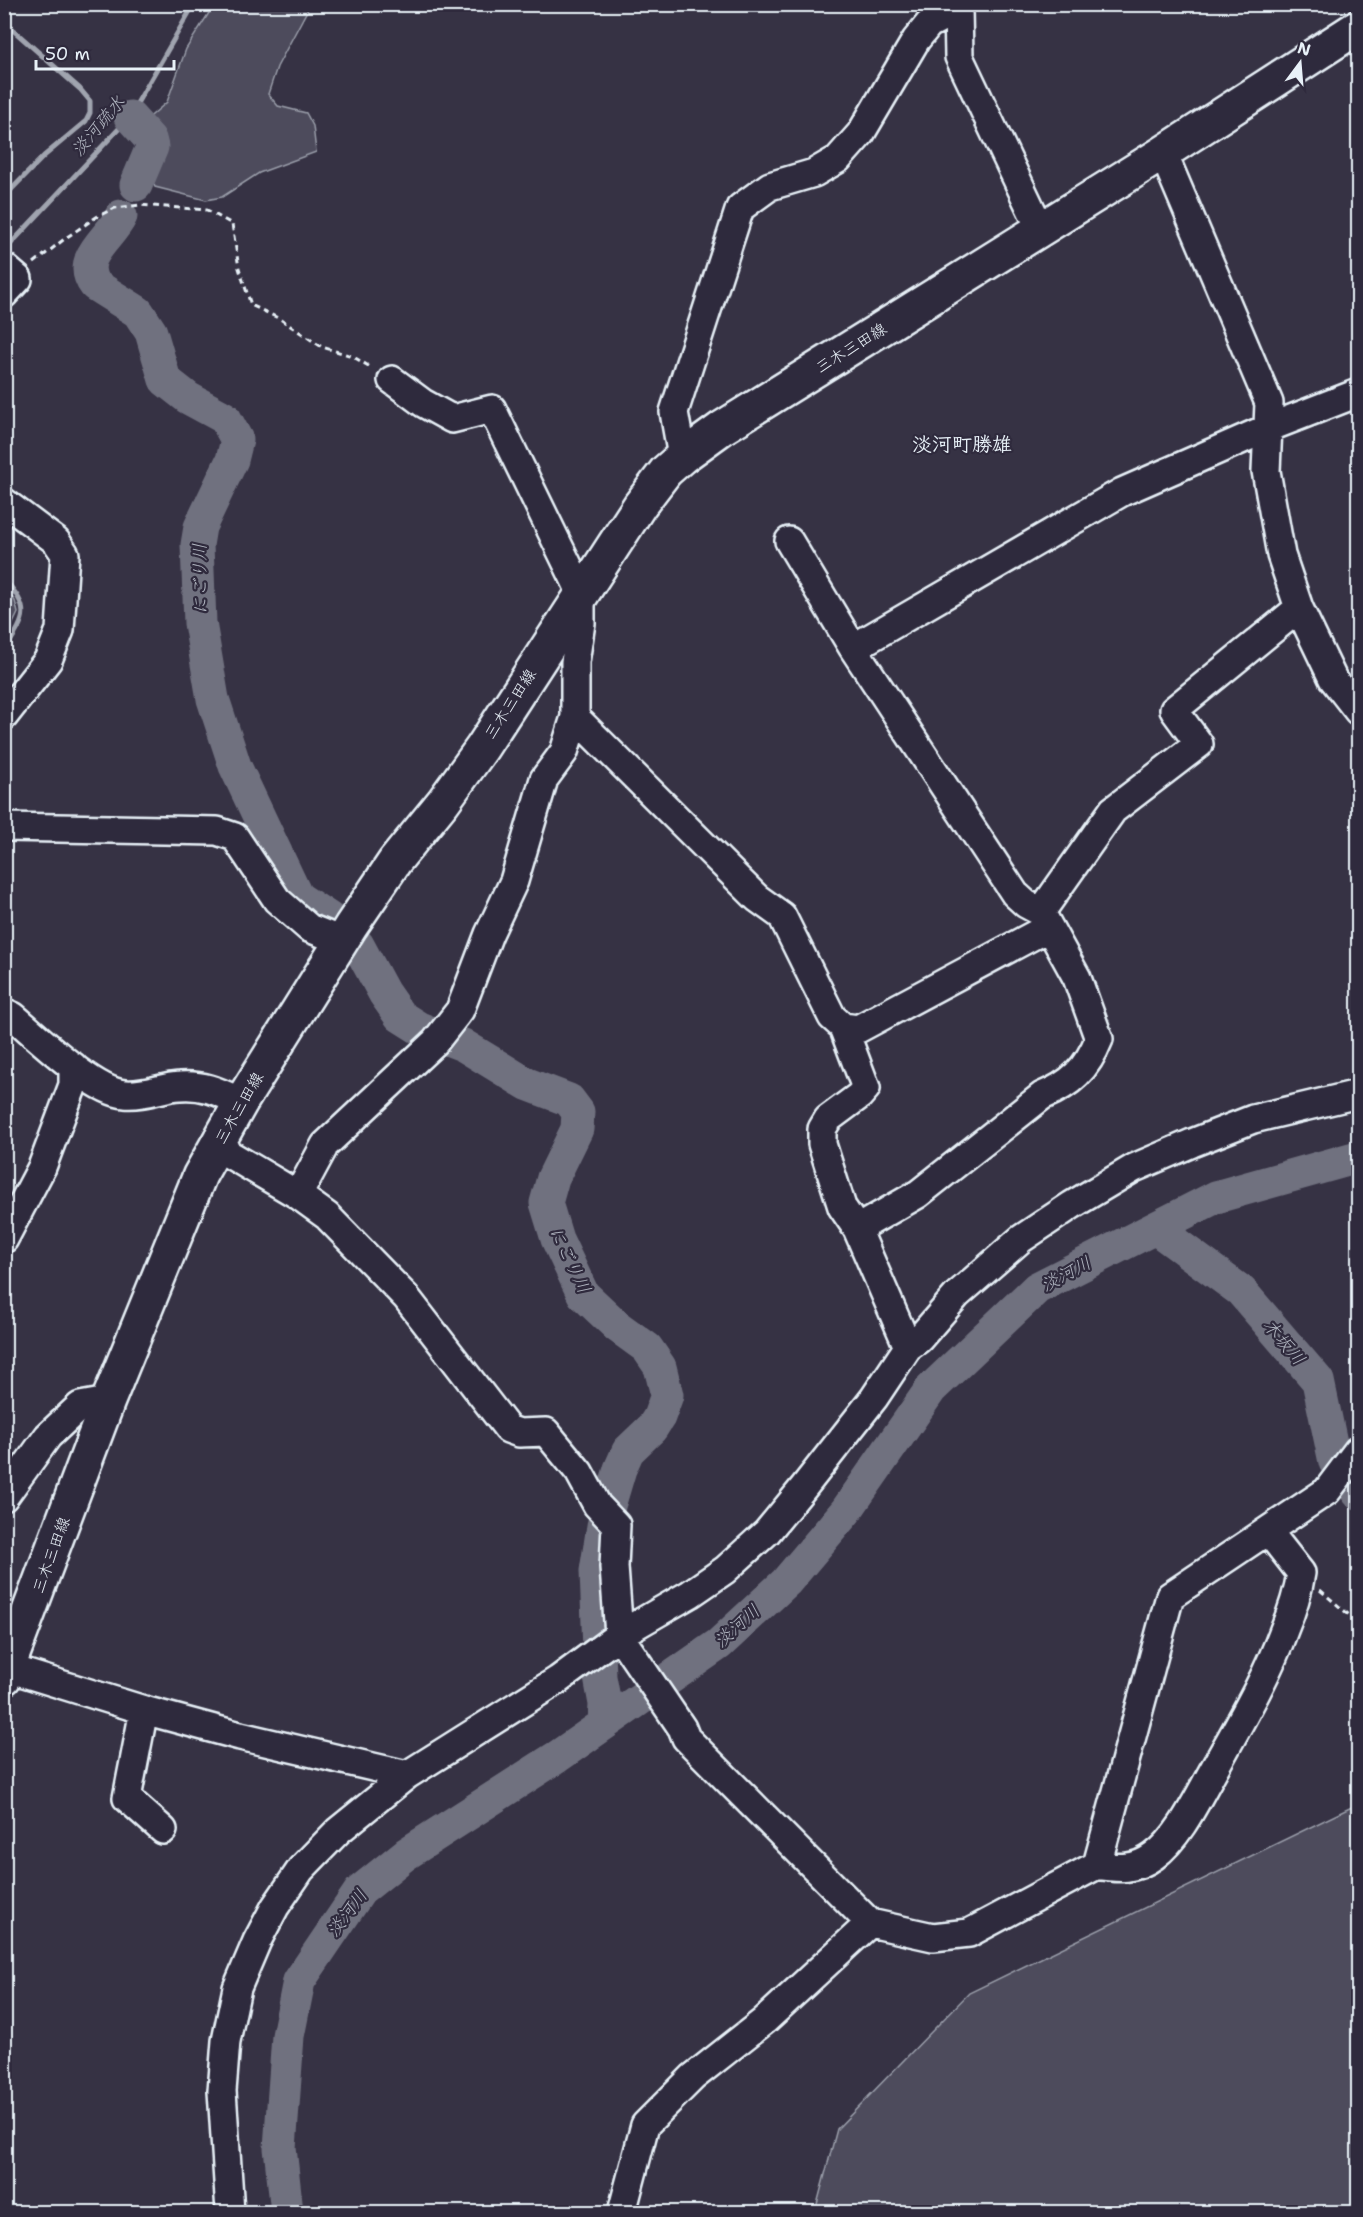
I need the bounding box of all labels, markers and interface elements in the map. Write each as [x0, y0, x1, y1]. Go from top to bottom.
scale bar [36, 33, 174, 71]
north arrow [1270, 33, 1330, 93]
text: N [1295, 37, 1313, 61]
text: 50 m [45, 42, 90, 66]
water label: 淡河疏水 [66, 91, 130, 161]
street label: 三木三田線 [812, 318, 890, 378]
district label: 淡河町勝雄 [912, 431, 1012, 457]
water label: にごり川 [187, 543, 213, 615]
street label: 三木三田線 [479, 665, 541, 743]
street label: 三木三田線 [210, 1068, 268, 1148]
water label: にごり川 [543, 1222, 597, 1298]
water label: 淡河川 [1037, 1251, 1095, 1297]
water label: 木坂川 [1257, 1314, 1311, 1370]
street label: 三木三田線 [27, 1514, 75, 1596]
water label: 淡河川 [709, 1599, 765, 1653]
water label: 淡河川 [321, 1884, 373, 1942]

